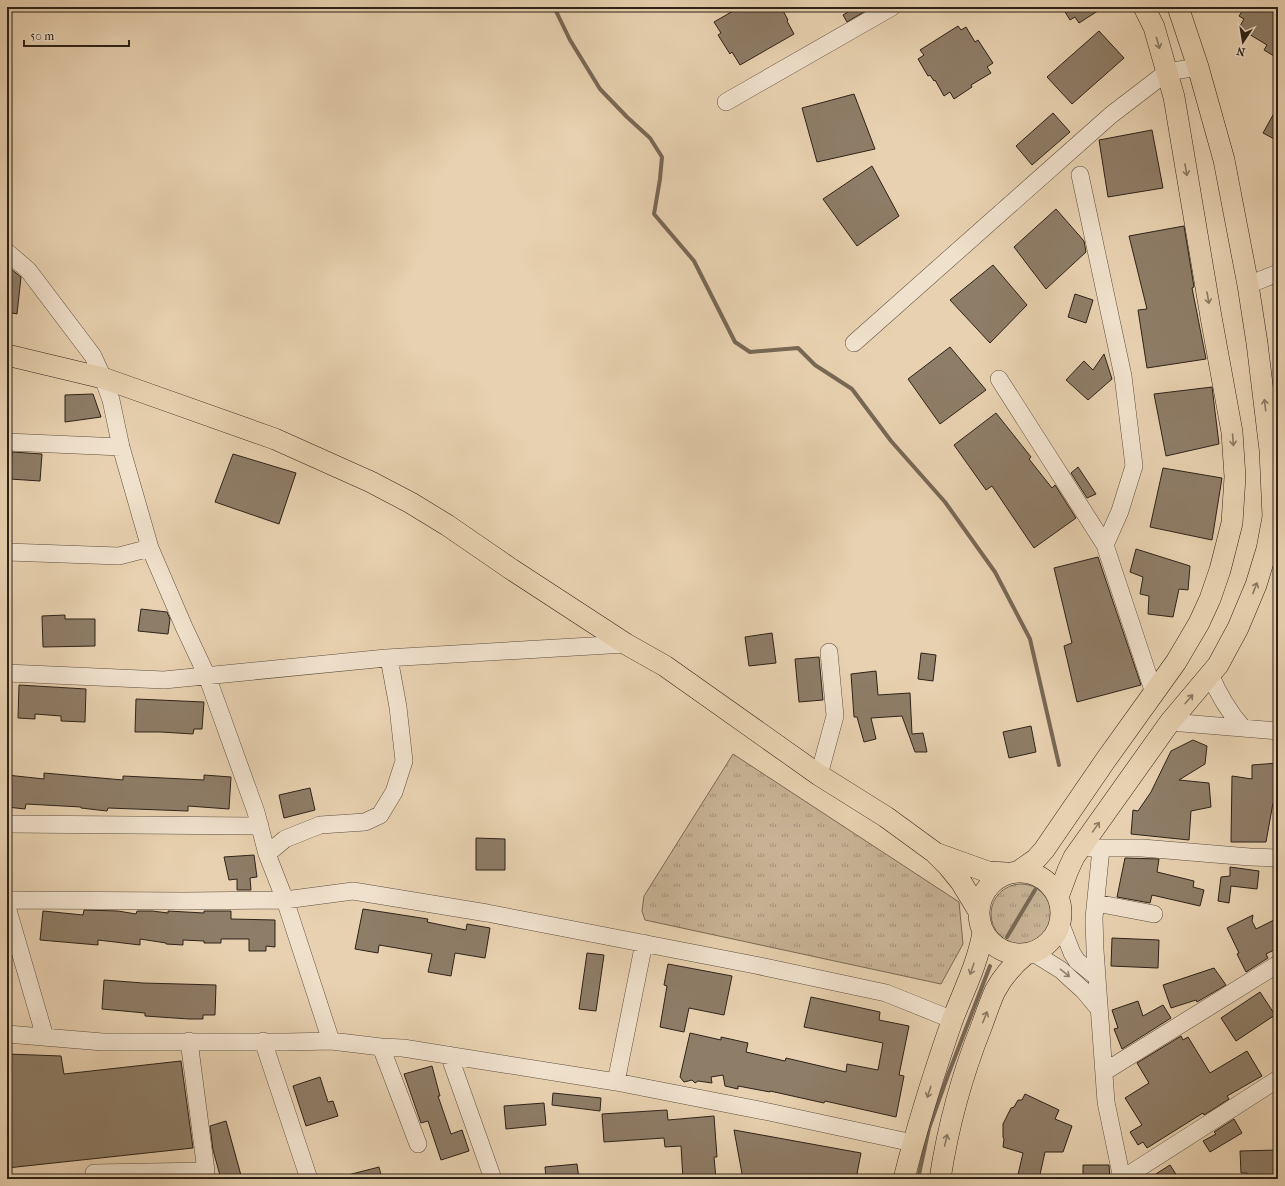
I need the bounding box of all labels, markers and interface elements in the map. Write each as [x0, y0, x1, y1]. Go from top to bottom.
scale bar [24, 22, 129, 48]
north arrow [1223, 22, 1263, 62]
text: 50 m [30, 29, 54, 43]
one-way arrow [1155, 36, 1163, 49]
text: N [1235, 44, 1246, 59]
one-way arrow [1183, 163, 1191, 176]
one-way arrow [1204, 291, 1212, 304]
one-way arrow [1261, 399, 1269, 412]
one-way arrow [1229, 433, 1236, 446]
one-way arrow [1251, 582, 1259, 594]
one-way arrow [1185, 694, 1194, 704]
one-way arrow [1092, 821, 1100, 832]
one-way arrow [968, 963, 975, 976]
one-way arrow [1059, 968, 1070, 977]
one-way arrow [982, 1011, 990, 1023]
one-way arrow [925, 1085, 932, 1098]
one-way arrow [943, 1134, 951, 1147]

